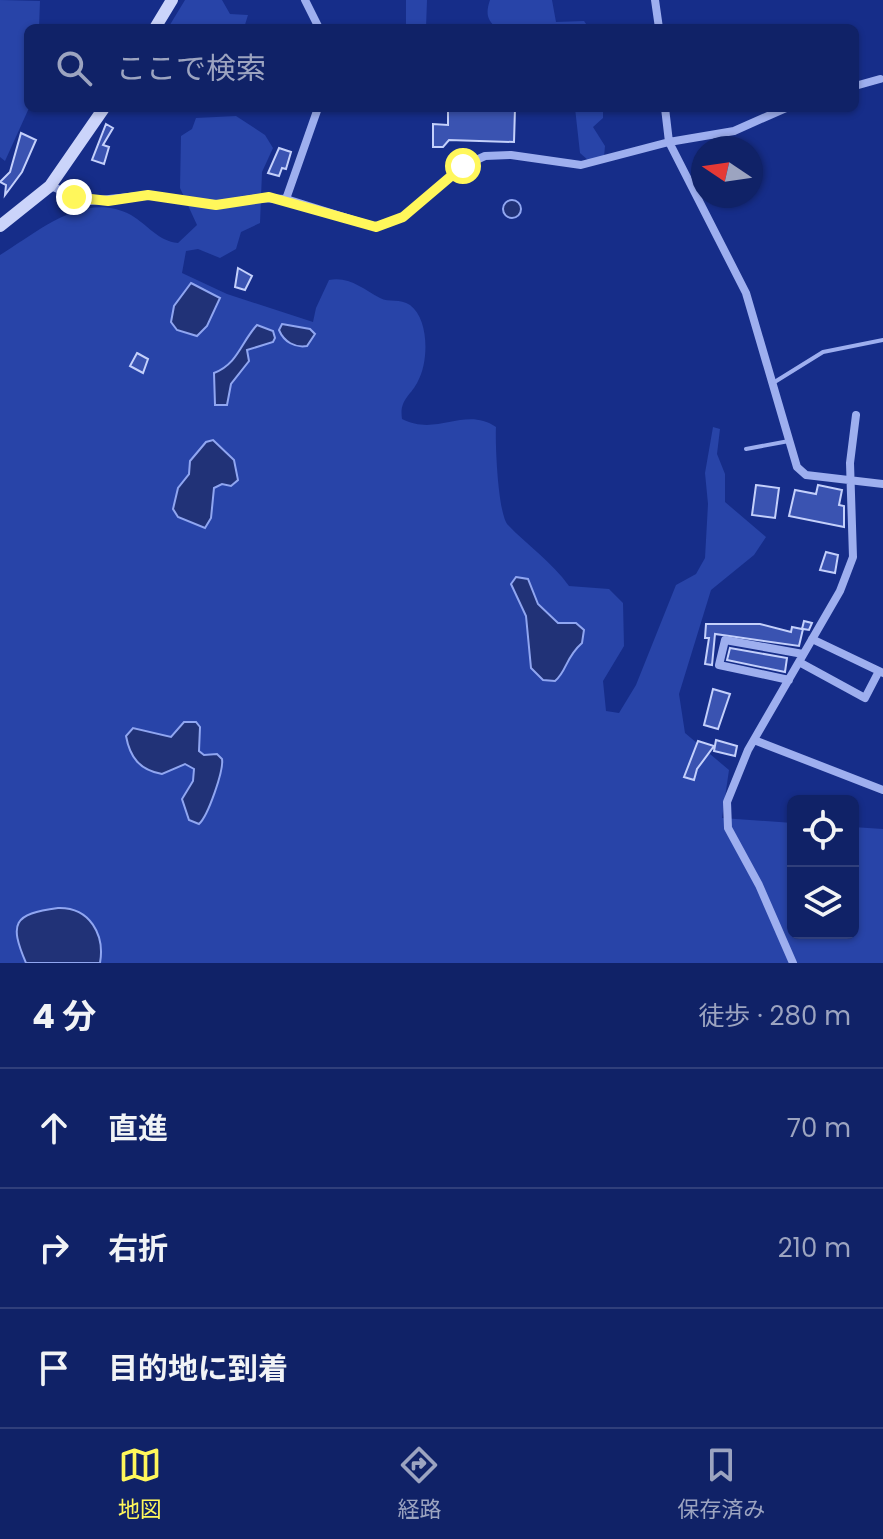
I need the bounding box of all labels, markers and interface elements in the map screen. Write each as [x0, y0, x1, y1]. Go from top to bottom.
search box [24, 24, 859, 112]
icon: search [52, 46, 96, 90]
text: ここで検索 [116, 47, 266, 90]
north arrow [691, 136, 763, 208]
route start [445, 148, 481, 184]
route end [56, 179, 92, 215]
map controls [787, 795, 859, 939]
button: locate [787, 795, 859, 867]
button: layers [787, 867, 859, 939]
text: 4 分 [32, 992, 96, 1040]
text: 徒歩 · 280 m [698, 998, 851, 1034]
icon: ahead [32, 1106, 76, 1150]
text: 直進 [108, 1107, 168, 1150]
text: 70 m [787, 1110, 851, 1146]
icon: right [32, 1226, 76, 1270]
text: 右折 [108, 1227, 168, 1270]
text: 210 m [778, 1230, 851, 1266]
icon: arrive [32, 1346, 76, 1390]
text: 目的地に到着 [108, 1347, 288, 1390]
tab: 地図 [118, 1443, 162, 1526]
tab: 経路 [397, 1443, 441, 1526]
tab: 保存済み [677, 1443, 765, 1526]

